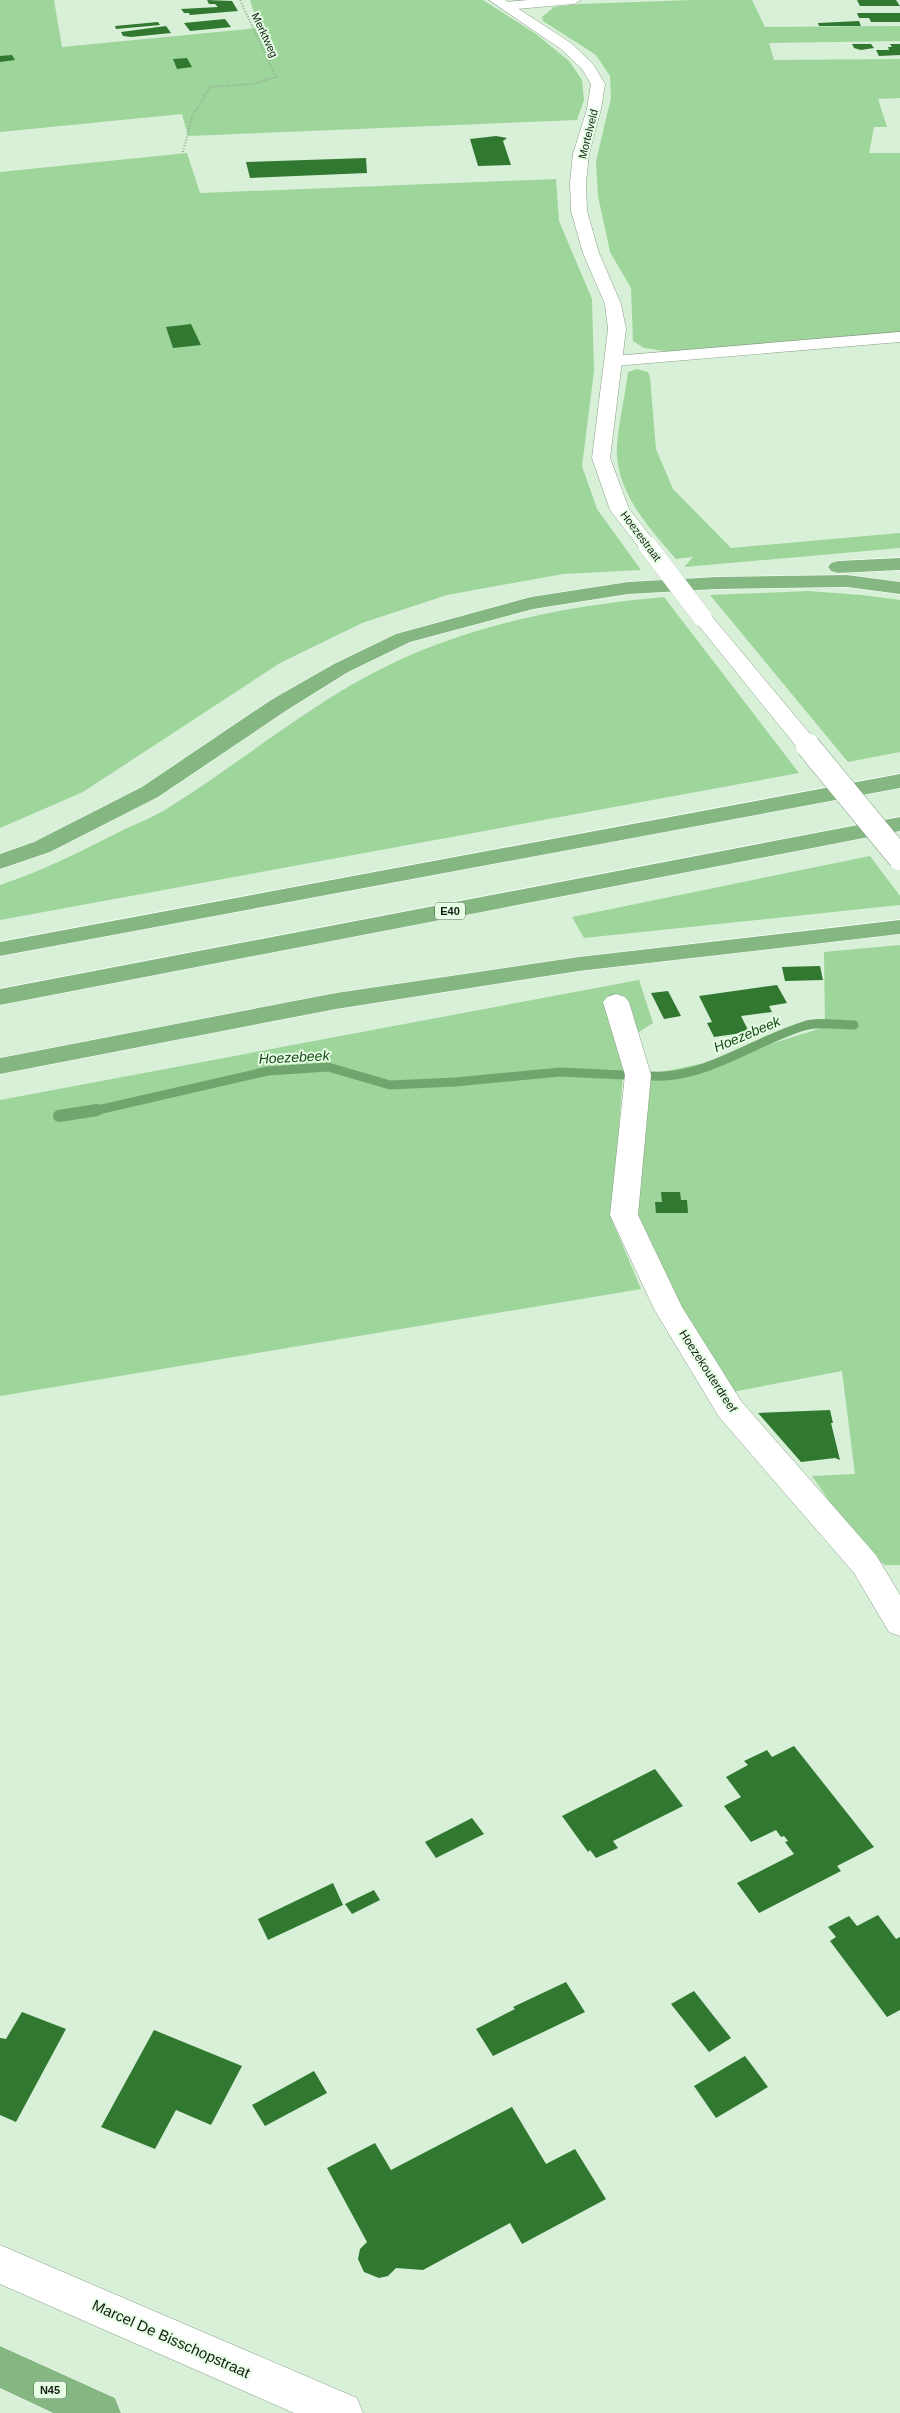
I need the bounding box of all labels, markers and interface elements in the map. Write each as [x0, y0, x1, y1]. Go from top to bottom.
street label: Merktweg [249, 11, 281, 59]
street label: Mortelveld [576, 108, 600, 160]
street label: Hoezestraat [618, 509, 664, 563]
road number: E40 [435, 902, 465, 919]
water label: Hoezebeek [711, 1012, 784, 1055]
water label: Hoezebeek [258, 1047, 331, 1067]
street label: Hoezekouterdreef [676, 1327, 740, 1415]
street label: Marcel De Bisschopstraat [90, 2296, 253, 2381]
road number: N45 [34, 2382, 66, 2398]

